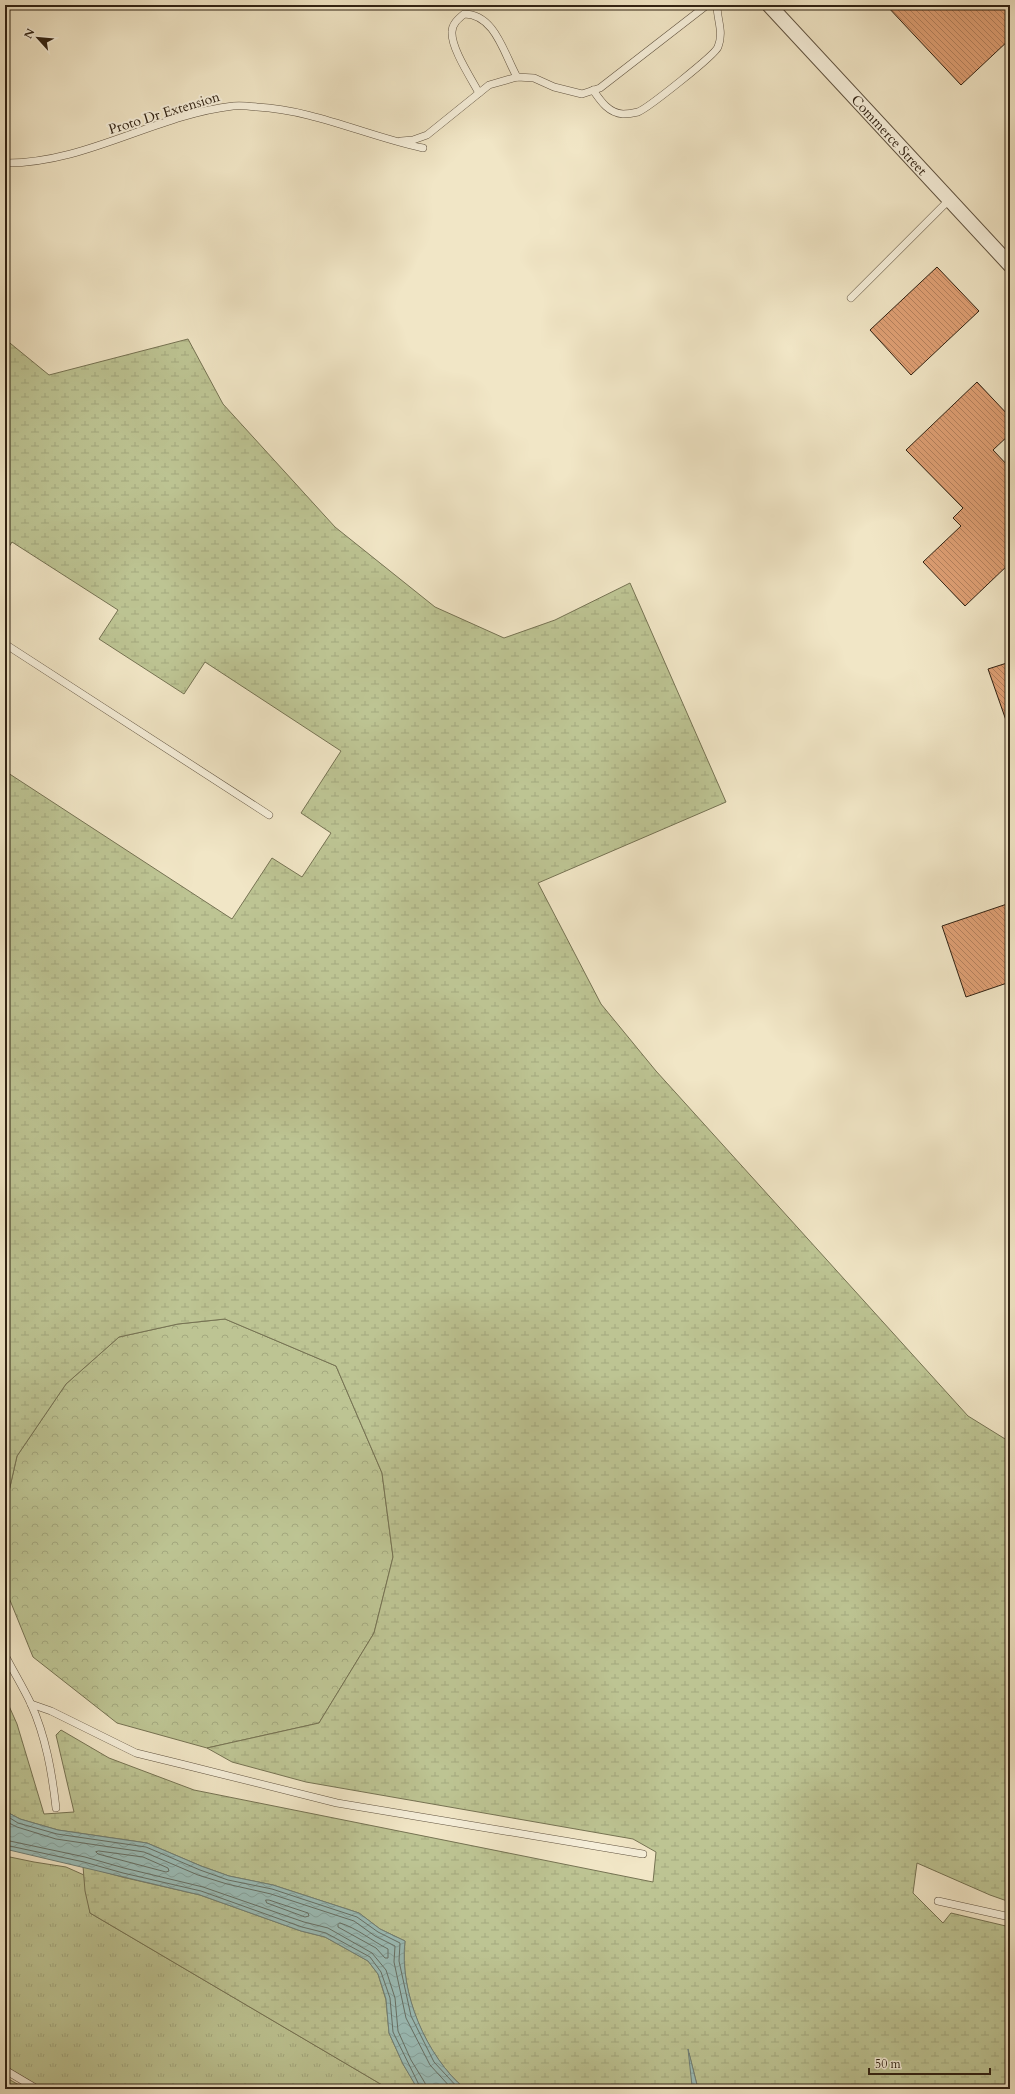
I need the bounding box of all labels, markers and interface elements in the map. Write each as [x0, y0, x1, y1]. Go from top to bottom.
north arrow [18, 18, 58, 58]
text: N [21, 26, 39, 41]
street label: Proto Dr Extension [106, 87, 222, 139]
street label: Commerce Street [847, 90, 932, 180]
scale bar [869, 2050, 990, 2076]
text: 50 m [875, 2056, 902, 2072]

